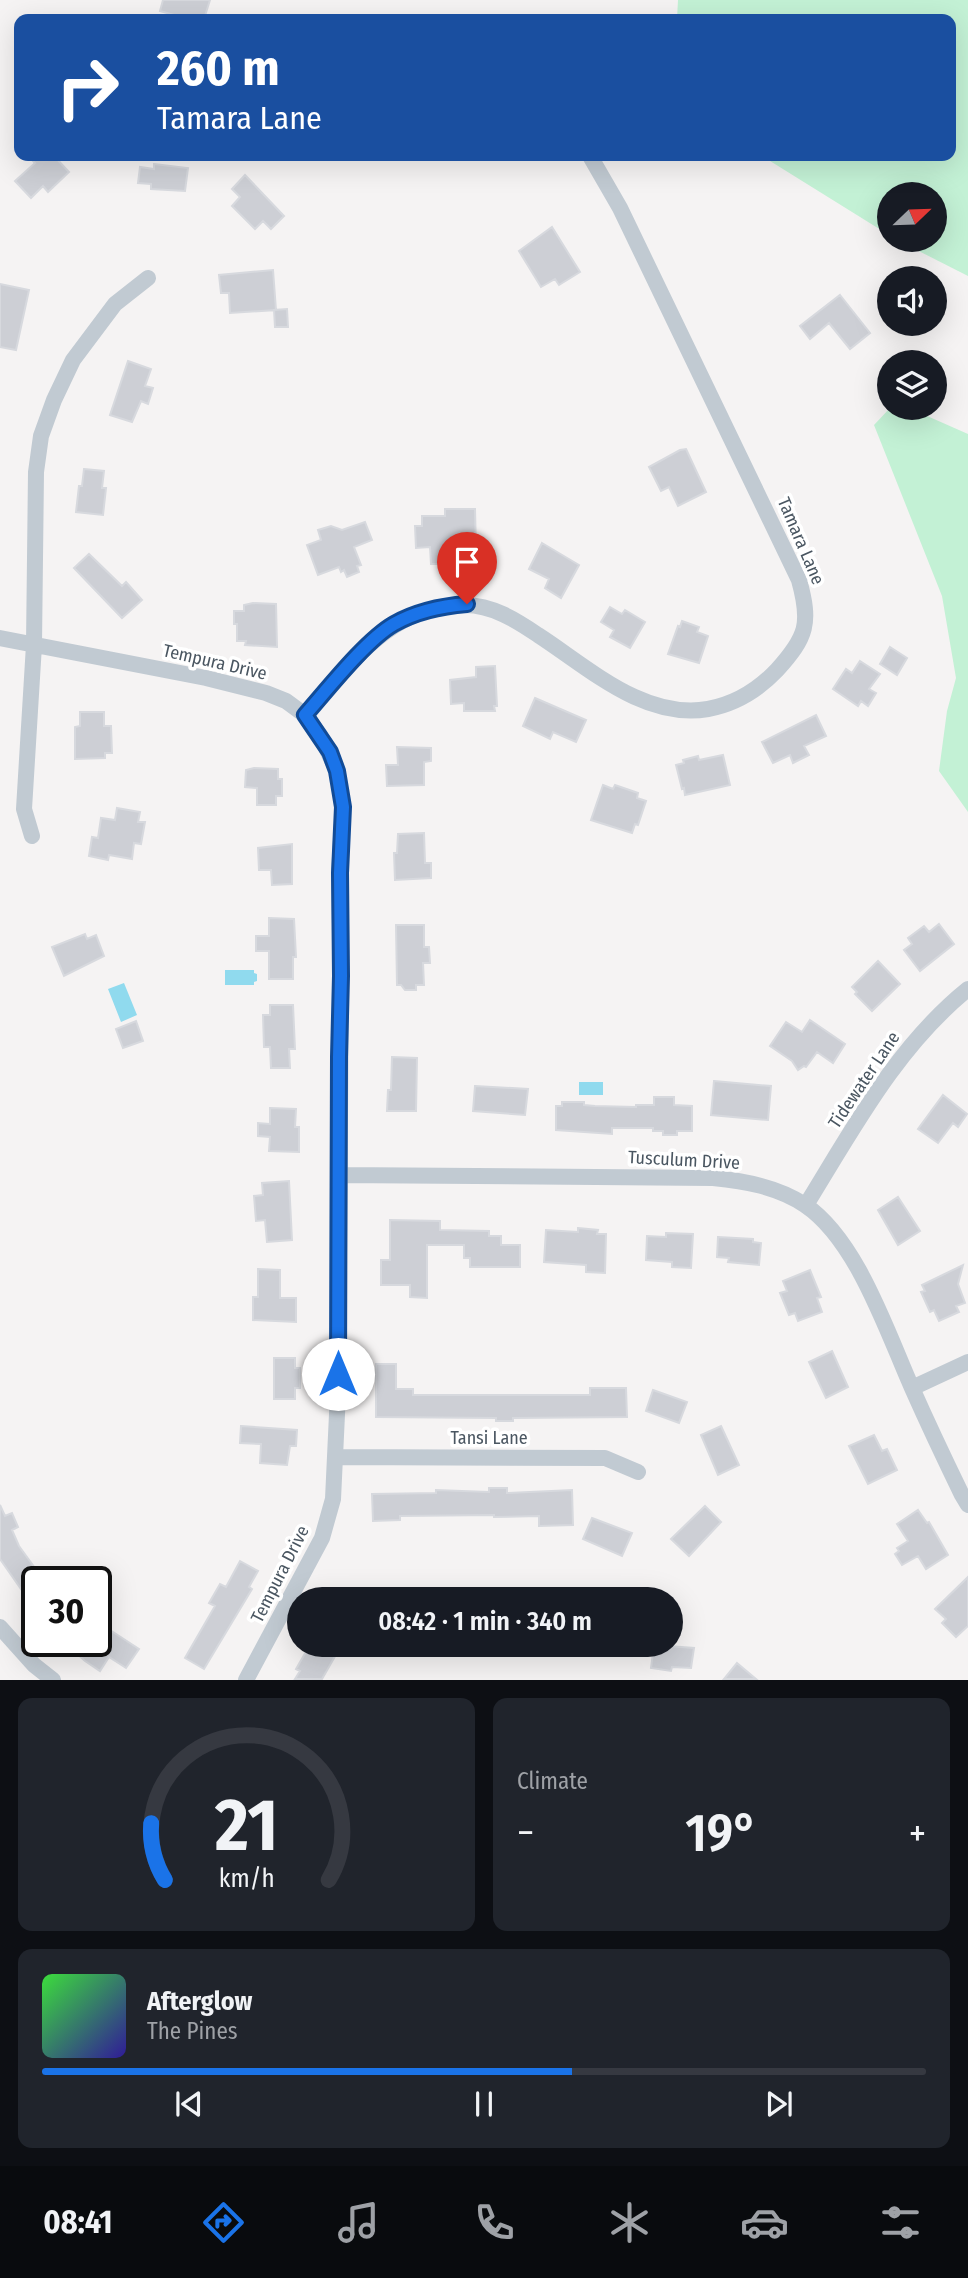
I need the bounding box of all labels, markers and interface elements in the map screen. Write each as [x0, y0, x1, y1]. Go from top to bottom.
text: 260 m [157, 39, 280, 98]
icon: right [42, 42, 133, 133]
text: Tamara Lane [157, 99, 322, 137]
north arrow [877, 182, 947, 252]
map controls [877, 182, 947, 420]
button: sound [877, 266, 947, 336]
button: layers [877, 350, 947, 420]
street label: Tamara Lane [773, 494, 829, 588]
pin [437, 532, 497, 604]
icon: arrive [448, 543, 486, 581]
street label: Tempura Drive [161, 639, 269, 685]
street label: Tidewater Lane [824, 1027, 904, 1133]
street label: Tusculum Drive [627, 1146, 741, 1174]
position arrow [301, 1337, 375, 1411]
street label: Tansi Lane [450, 1427, 528, 1449]
street label: Tempura Drive [246, 1522, 314, 1626]
speed limit sign: 30 [21, 1566, 112, 1657]
text: 08:42 · 1 min · 340 m [378, 1606, 592, 1637]
text: Climate [517, 1767, 588, 1795]
text: 21 [214, 1783, 278, 1870]
text: 19° [685, 1802, 758, 1865]
text: − [517, 1810, 534, 1856]
text: + [909, 1810, 926, 1856]
text: km/h [219, 1864, 274, 1894]
text: Afterglow [147, 1986, 252, 2017]
text: The Pines [147, 2017, 238, 2045]
icon: previous [170, 2085, 208, 2123]
icon: pause [465, 2085, 503, 2123]
icon: next [760, 2085, 798, 2123]
icon: directions [199, 2198, 248, 2247]
icon: music [334, 2198, 383, 2247]
icon: phone [470, 2198, 519, 2247]
icon: climate [605, 2198, 654, 2247]
icon: car [740, 2198, 789, 2247]
icon: filters [876, 2198, 925, 2247]
text: 08:41 [43, 2203, 113, 2241]

